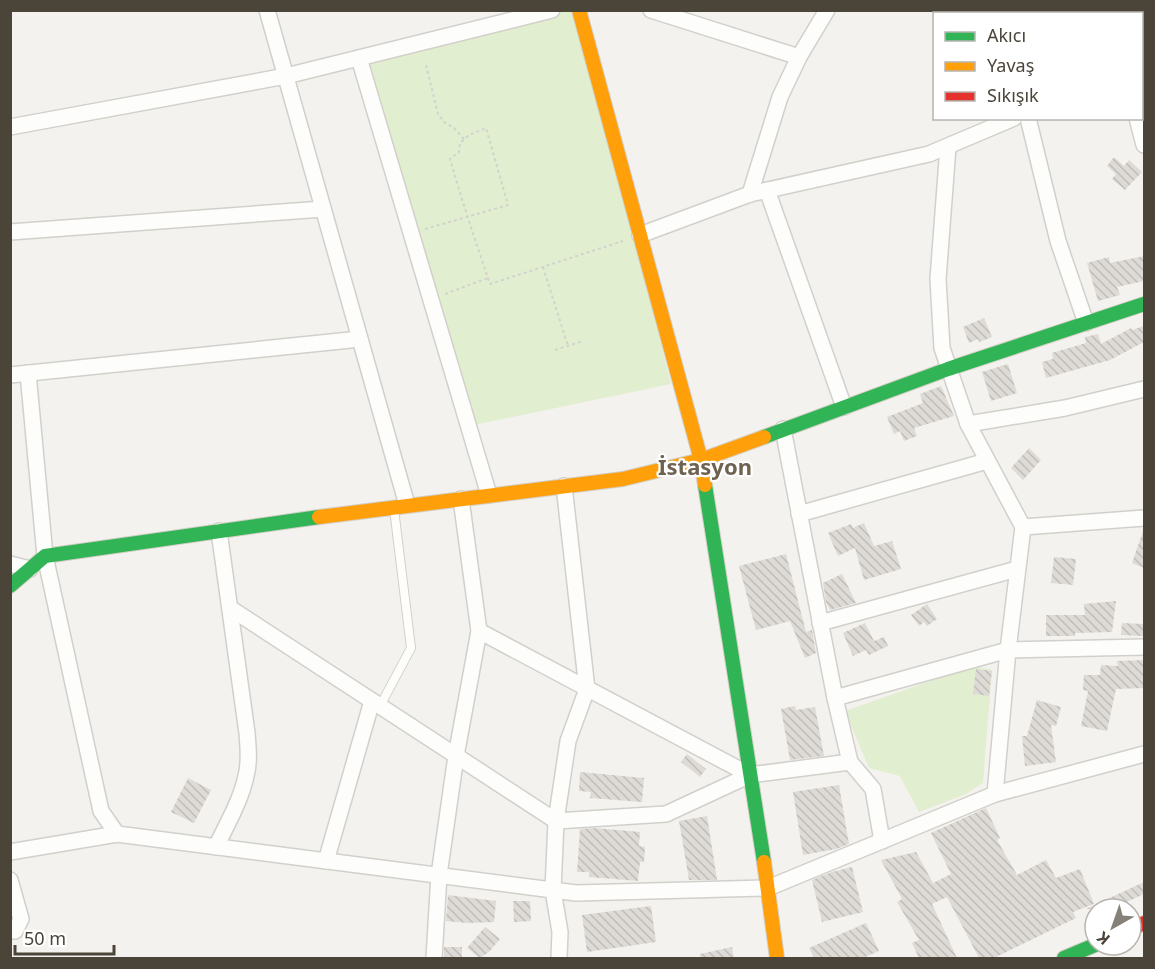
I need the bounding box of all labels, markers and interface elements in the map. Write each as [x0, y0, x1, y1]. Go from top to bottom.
legend [933, 12, 1143, 120]
text: Akıcı [987, 23, 1026, 47]
text: Yavaş [987, 53, 1034, 77]
text: Sıkışık [987, 83, 1039, 107]
district label: İstasyon [658, 451, 752, 481]
north arrow [1083, 897, 1143, 957]
scale bar [15, 918, 114, 956]
text: 50 m [24, 926, 66, 950]
text: K [1092, 926, 1114, 950]

